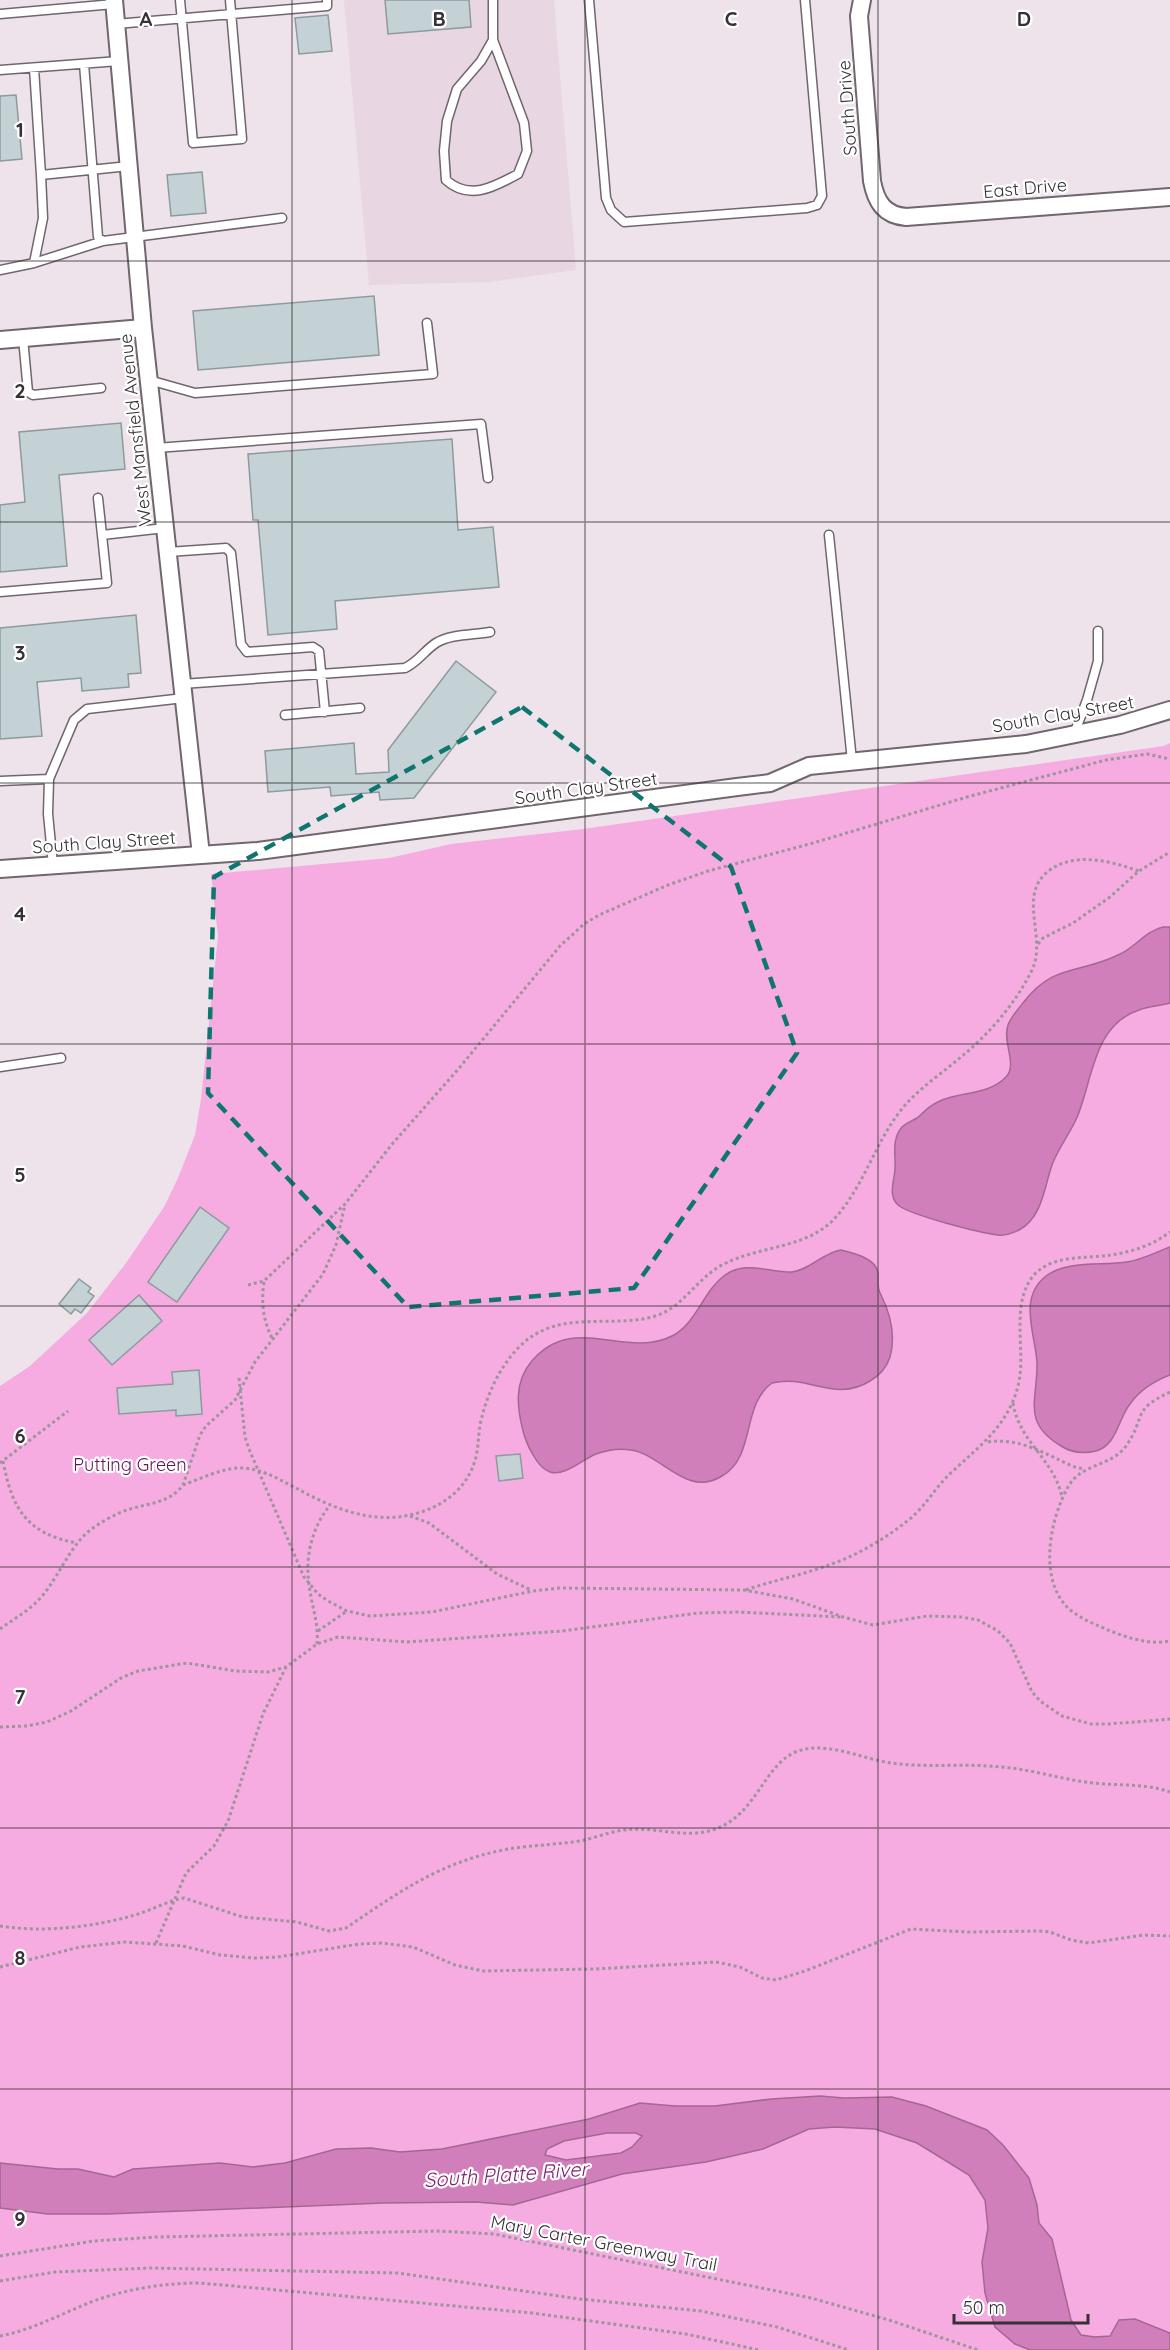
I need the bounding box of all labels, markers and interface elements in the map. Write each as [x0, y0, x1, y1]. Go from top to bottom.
text: A [140, 6, 153, 31]
text: B [432, 6, 446, 31]
text: C [725, 6, 738, 31]
text: D [1017, 6, 1031, 31]
street label: South Drive [832, 59, 862, 157]
text: 1 [16, 117, 24, 142]
street label: East Drive [982, 173, 1068, 203]
street label: West Mansfield Avenue [113, 333, 157, 527]
text: 2 [14, 378, 26, 403]
text: 3 [15, 640, 25, 665]
street label: South Clay Street [990, 690, 1136, 738]
street label: South Clay Street [513, 767, 659, 809]
street label: South Clay Street [32, 826, 176, 858]
text: 4 [14, 901, 26, 926]
text: 5 [14, 1162, 26, 1187]
text: 6 [14, 1423, 26, 1448]
park label: Putting Green [73, 1453, 187, 1476]
text: 7 [15, 1684, 26, 1709]
text: 8 [15, 1945, 26, 1970]
water label: South Platte River [423, 2156, 591, 2192]
text: 9 [14, 2206, 26, 2231]
street label: Mary Carter Greenway Trail [489, 2210, 719, 2276]
scale bar [954, 2287, 1088, 2325]
text: 50 m [963, 2296, 1005, 2319]

